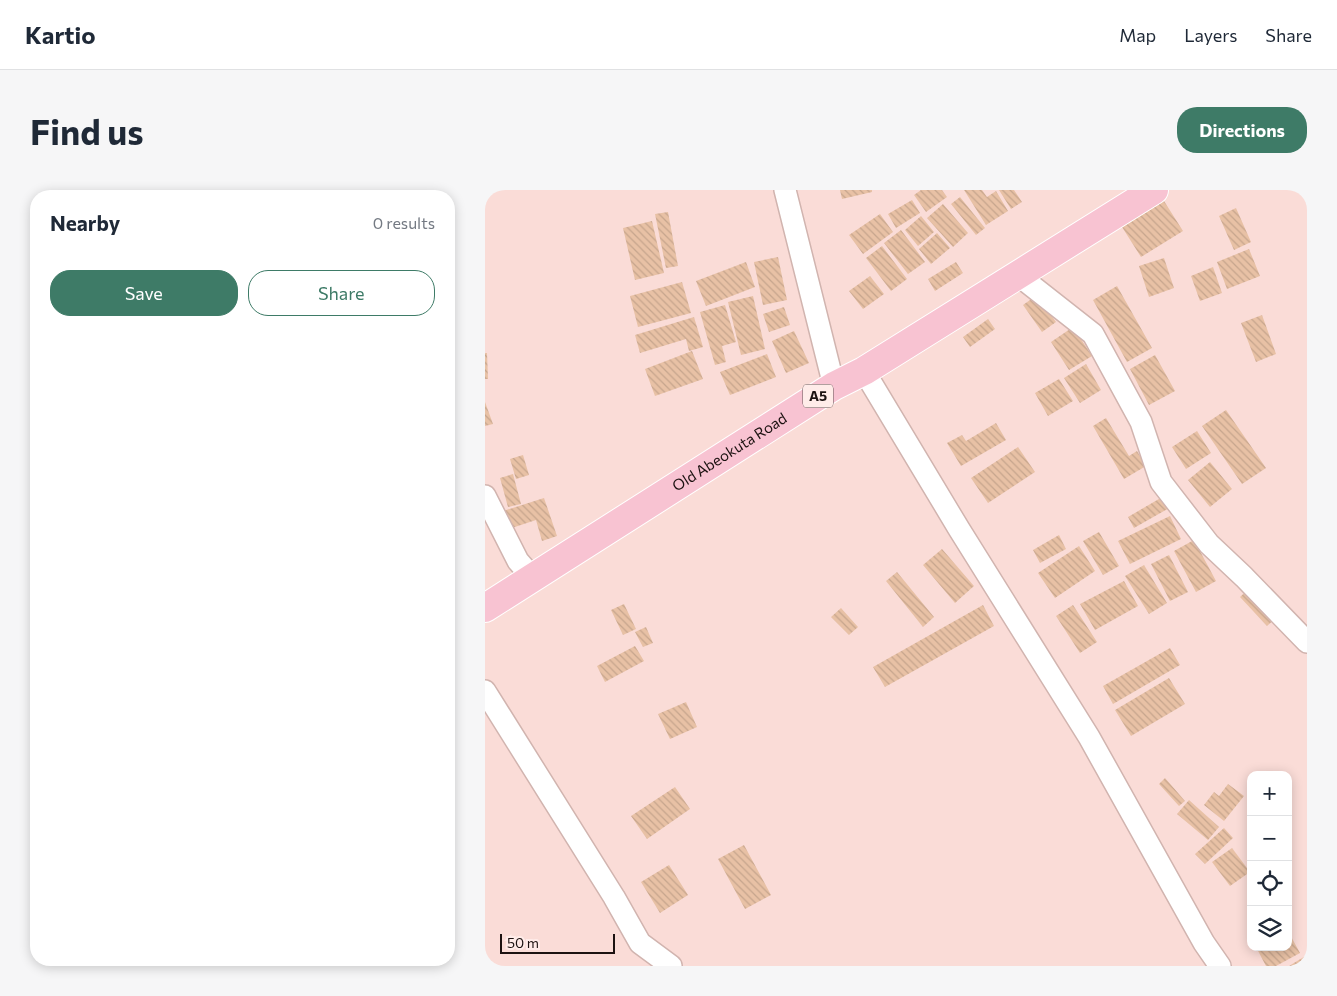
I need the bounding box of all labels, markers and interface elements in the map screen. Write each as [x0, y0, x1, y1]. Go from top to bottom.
text: Kartio [25, 20, 95, 49]
text: Map [1119, 24, 1156, 46]
text: Layers [1184, 24, 1237, 46]
text: Share [1265, 24, 1312, 46]
button: Directions [1177, 107, 1307, 153]
text: Find us [30, 109, 144, 152]
text: Nearby [50, 210, 120, 235]
text: 0 results [373, 213, 435, 232]
button: Save [50, 270, 238, 316]
button: Share [248, 270, 435, 316]
road number: A5 [803, 385, 833, 408]
street label: Old Abeokuta Road [669, 408, 790, 495]
map controls [1247, 771, 1292, 951]
button: + [1247, 771, 1292, 816]
button: − [1247, 816, 1292, 861]
button: locate [1247, 861, 1292, 906]
button: layers [1247, 906, 1292, 951]
scale bar [500, 931, 615, 954]
text: 50 m [507, 934, 539, 951]

